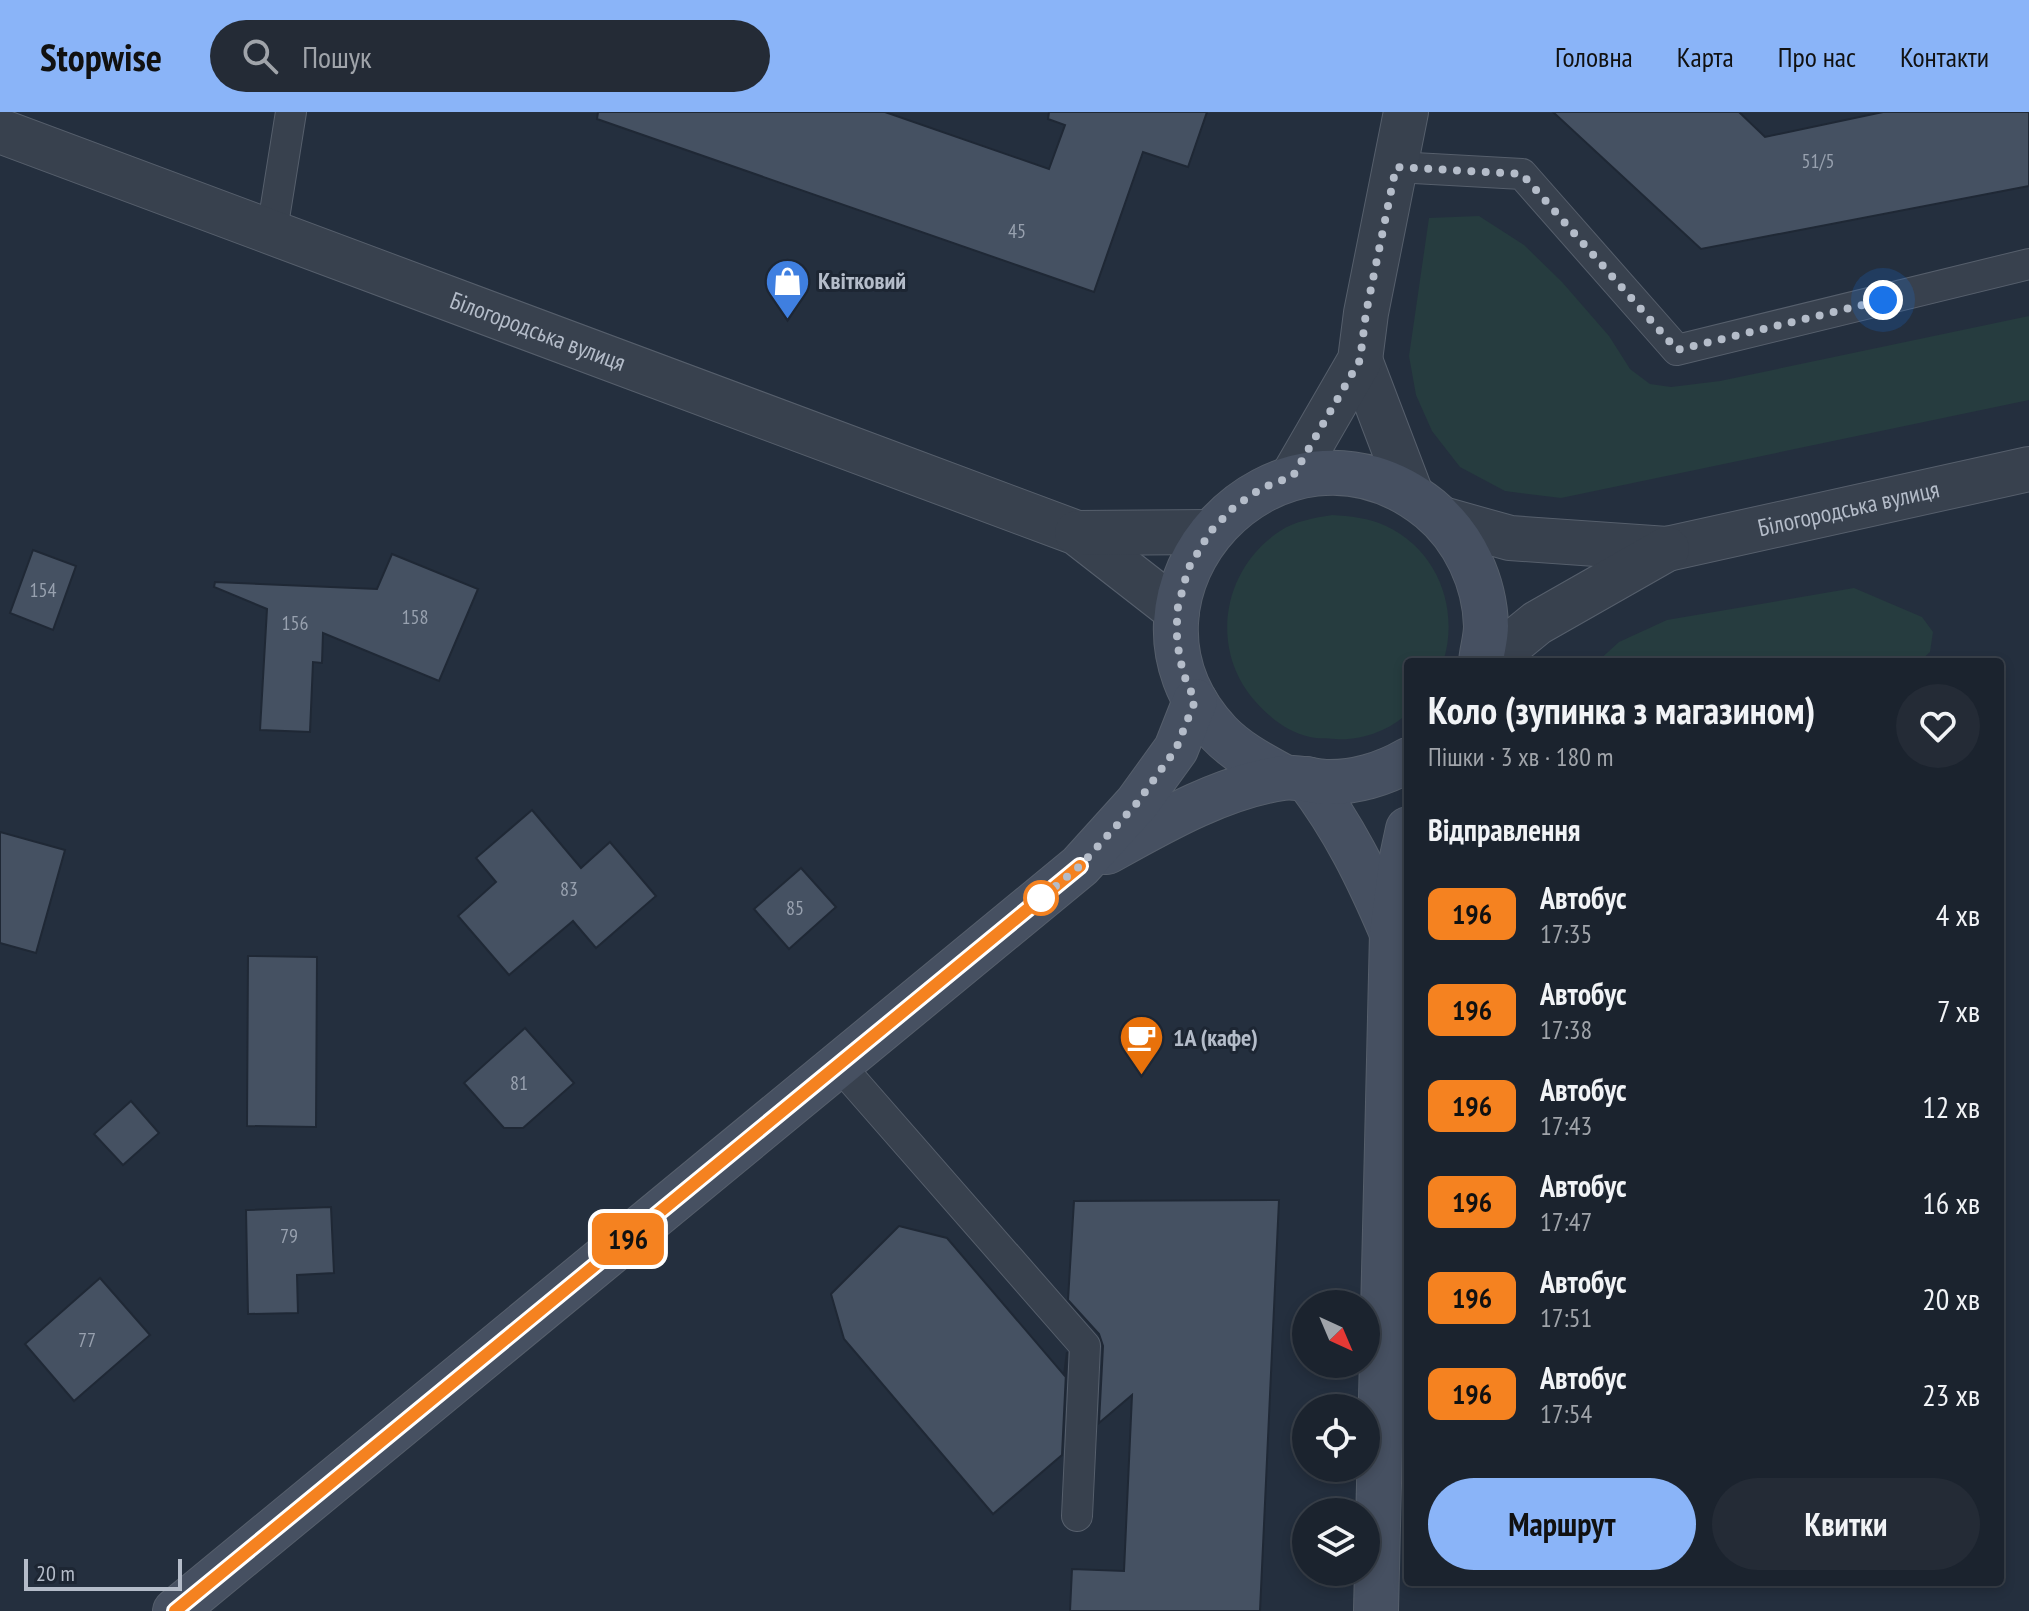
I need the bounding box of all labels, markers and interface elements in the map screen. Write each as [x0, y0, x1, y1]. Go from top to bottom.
search box [210, 20, 770, 92]
text: Stopwise [40, 32, 162, 81]
icon: search [238, 34, 282, 78]
text: Пошук [302, 37, 372, 76]
text: Головна [1555, 38, 1633, 75]
text: Карта [1677, 38, 1734, 75]
text: Про нас [1778, 38, 1856, 75]
text: Контакти [1900, 38, 1989, 75]
house number: 51/5 [1802, 148, 1834, 174]
house number: 45 [1008, 218, 1026, 244]
shop icon: Квітковий [763, 257, 811, 320]
place label: Квітковий [818, 265, 906, 296]
your location [1863, 280, 1903, 320]
street label: Білогородська вулиця [446, 284, 630, 378]
street label: Білогородська вулиця [1755, 473, 1942, 543]
house number: 154 [30, 577, 57, 603]
house number: 158 [402, 604, 429, 630]
house number: 156 [282, 610, 309, 636]
button: heart [1896, 684, 1980, 768]
text: Коло (зупинка з магазином) [1428, 685, 1815, 734]
text: Пішки · 3 хв · 180 m [1428, 740, 1613, 773]
text: Відправлення [1428, 810, 1580, 849]
house number: 83 [560, 876, 578, 902]
text: Автобус [1540, 878, 1627, 917]
unlabelled marker [1024, 881, 1058, 915]
house number: 85 [786, 895, 804, 921]
text: 196 [1452, 895, 1492, 932]
text: 4 хв [1936, 895, 1980, 934]
text: 17:35 [1540, 917, 1592, 950]
text: Автобус [1540, 974, 1627, 1013]
text: 196 [1452, 991, 1492, 1028]
text: 7 хв [1937, 991, 1980, 1030]
text: 17:38 [1540, 1013, 1592, 1046]
cafe icon: 1А (кафе) [1118, 1014, 1166, 1077]
place label: 1А (кафе) [1173, 1022, 1258, 1053]
house number: 81 [510, 1070, 528, 1096]
text: Автобус [1540, 1070, 1627, 1109]
text: 196 [1452, 1087, 1492, 1124]
text: 12 хв [1922, 1087, 1980, 1126]
text: 17:43 [1540, 1109, 1592, 1142]
text: Автобус [1540, 1166, 1627, 1205]
text: 196 [1452, 1183, 1492, 1220]
text: 16 хв [1922, 1183, 1980, 1222]
text: 17:47 [1540, 1205, 1592, 1238]
line badge: 196 [582, 1213, 674, 1265]
text: 196 [608, 1220, 648, 1257]
house number: 79 [280, 1223, 298, 1249]
text: Автобус [1540, 1262, 1627, 1301]
text: 196 [1452, 1279, 1492, 1316]
text: 20 хв [1922, 1279, 1980, 1318]
north arrow [1292, 1290, 1380, 1378]
map controls [1292, 1290, 1380, 1586]
text: 17:51 [1540, 1301, 1592, 1334]
house number: 77 [78, 1327, 96, 1353]
text: Автобус [1540, 1358, 1627, 1397]
text: 196 [1452, 1375, 1492, 1412]
text: 23 хв [1922, 1375, 1980, 1414]
button: locate [1292, 1394, 1380, 1482]
text: 17:54 [1540, 1397, 1592, 1430]
button: Маршрут [1428, 1478, 1696, 1570]
button: Квитки [1712, 1478, 1980, 1570]
button: layers [1292, 1498, 1380, 1586]
scale bar [24, 1555, 182, 1591]
text: 20 m [36, 1559, 75, 1587]

